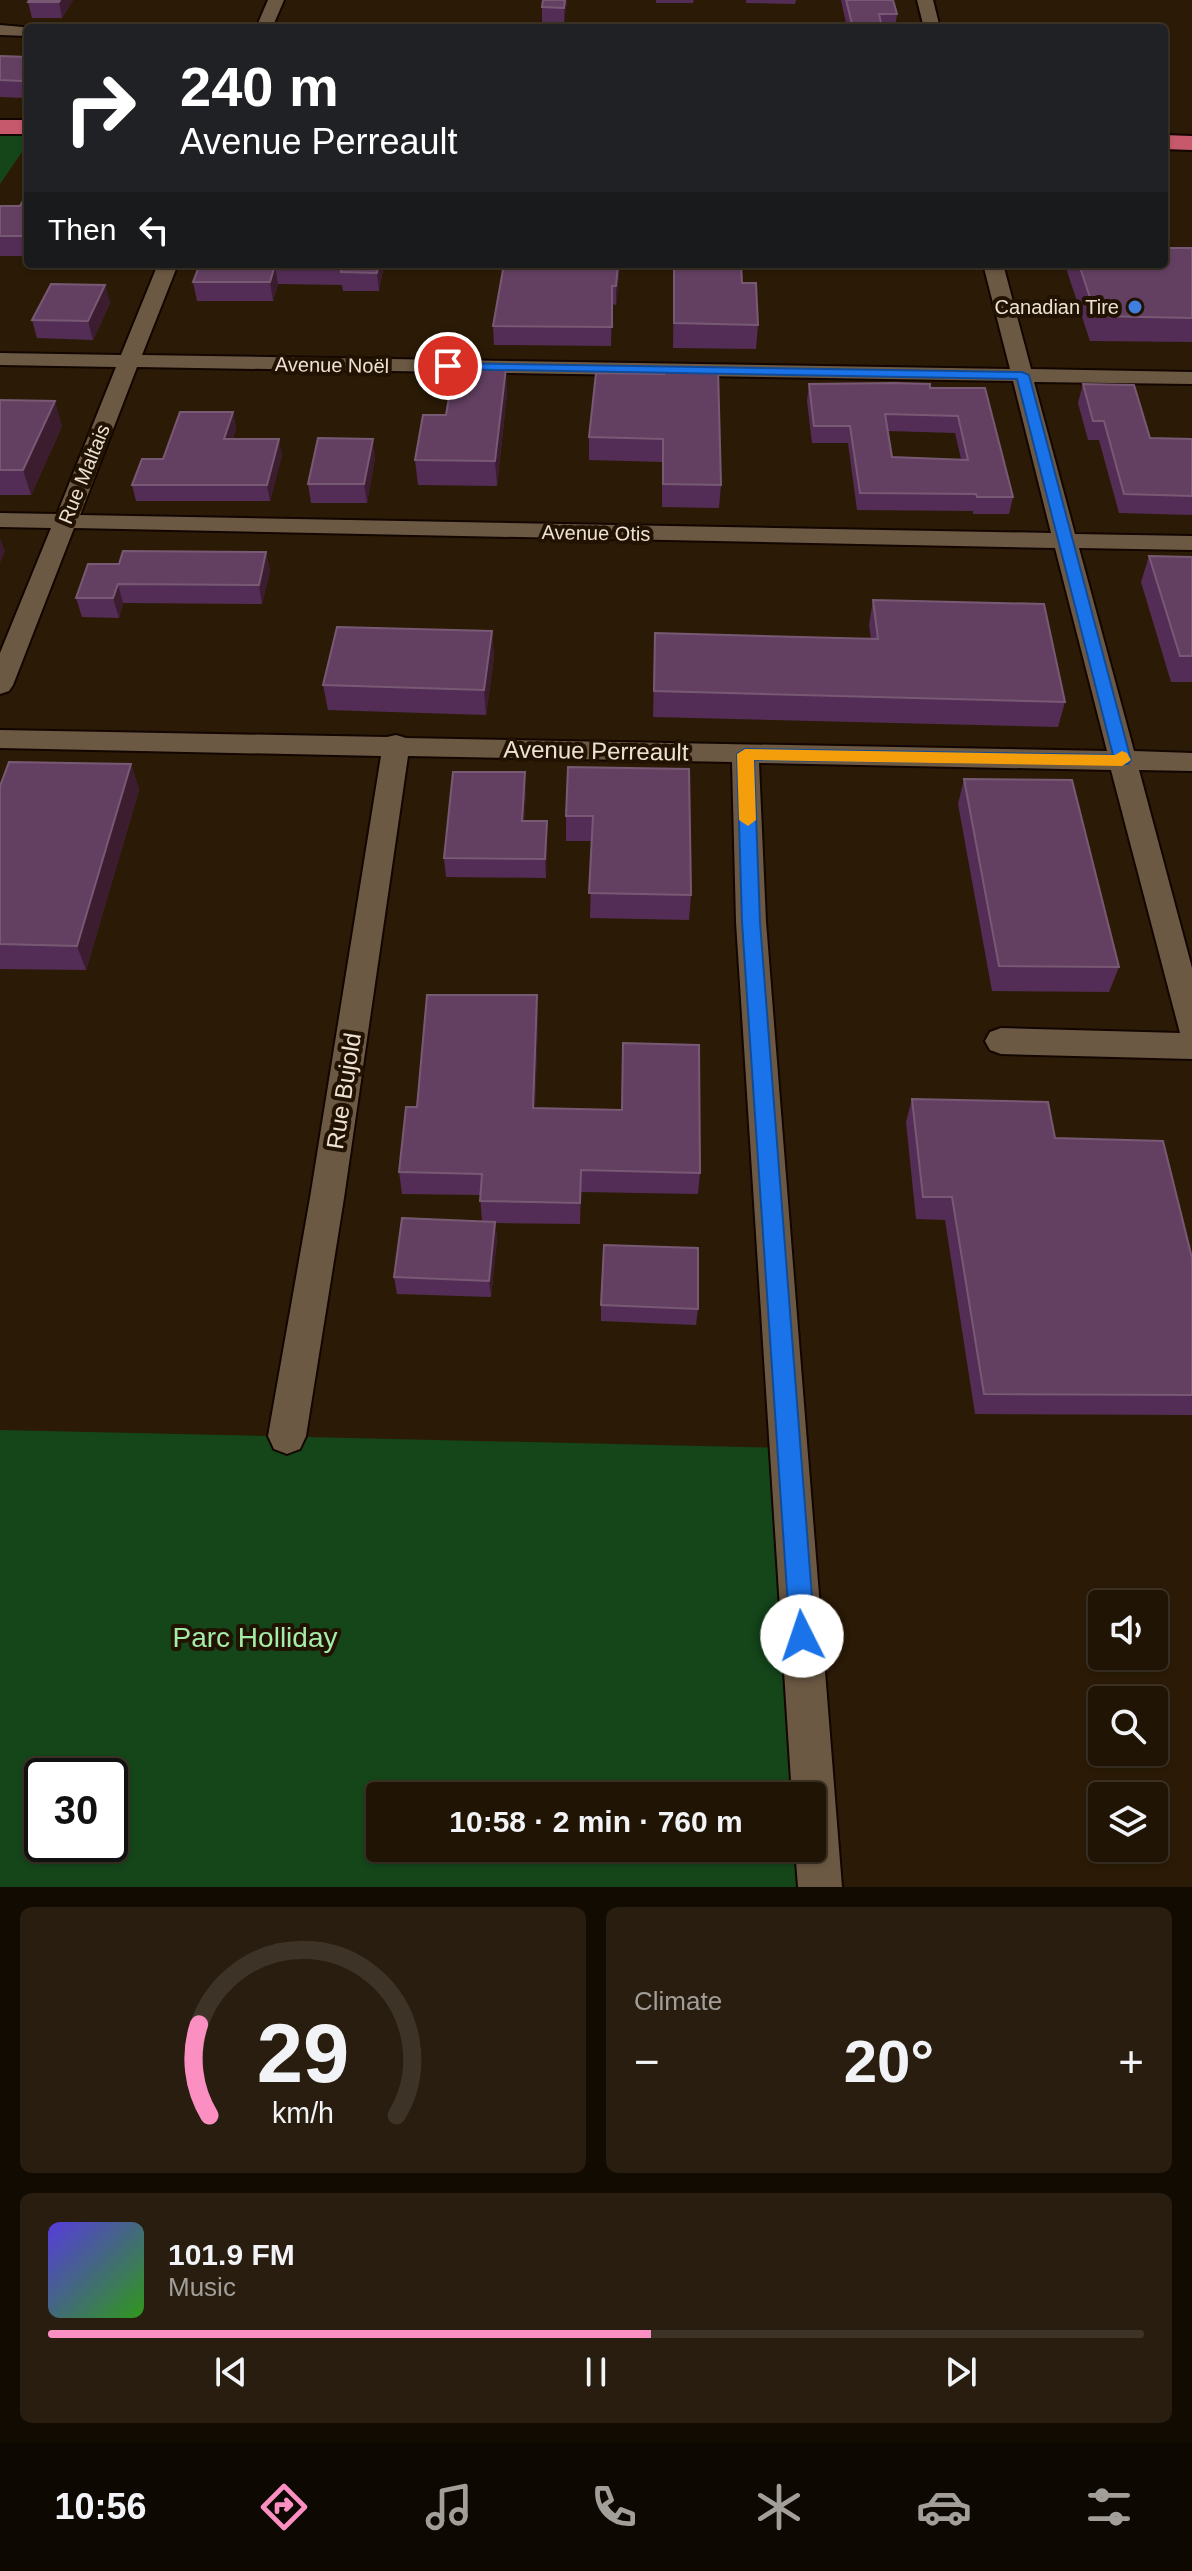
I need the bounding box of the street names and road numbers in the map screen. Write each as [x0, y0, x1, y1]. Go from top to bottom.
street label: Avenue Noël [275, 353, 389, 377]
street label: Rue Maltais [54, 421, 114, 527]
street label: Avenue Otis [542, 521, 650, 545]
street label: Avenue Perreault [503, 735, 689, 766]
street label: Rue Bujold [321, 1031, 366, 1151]

